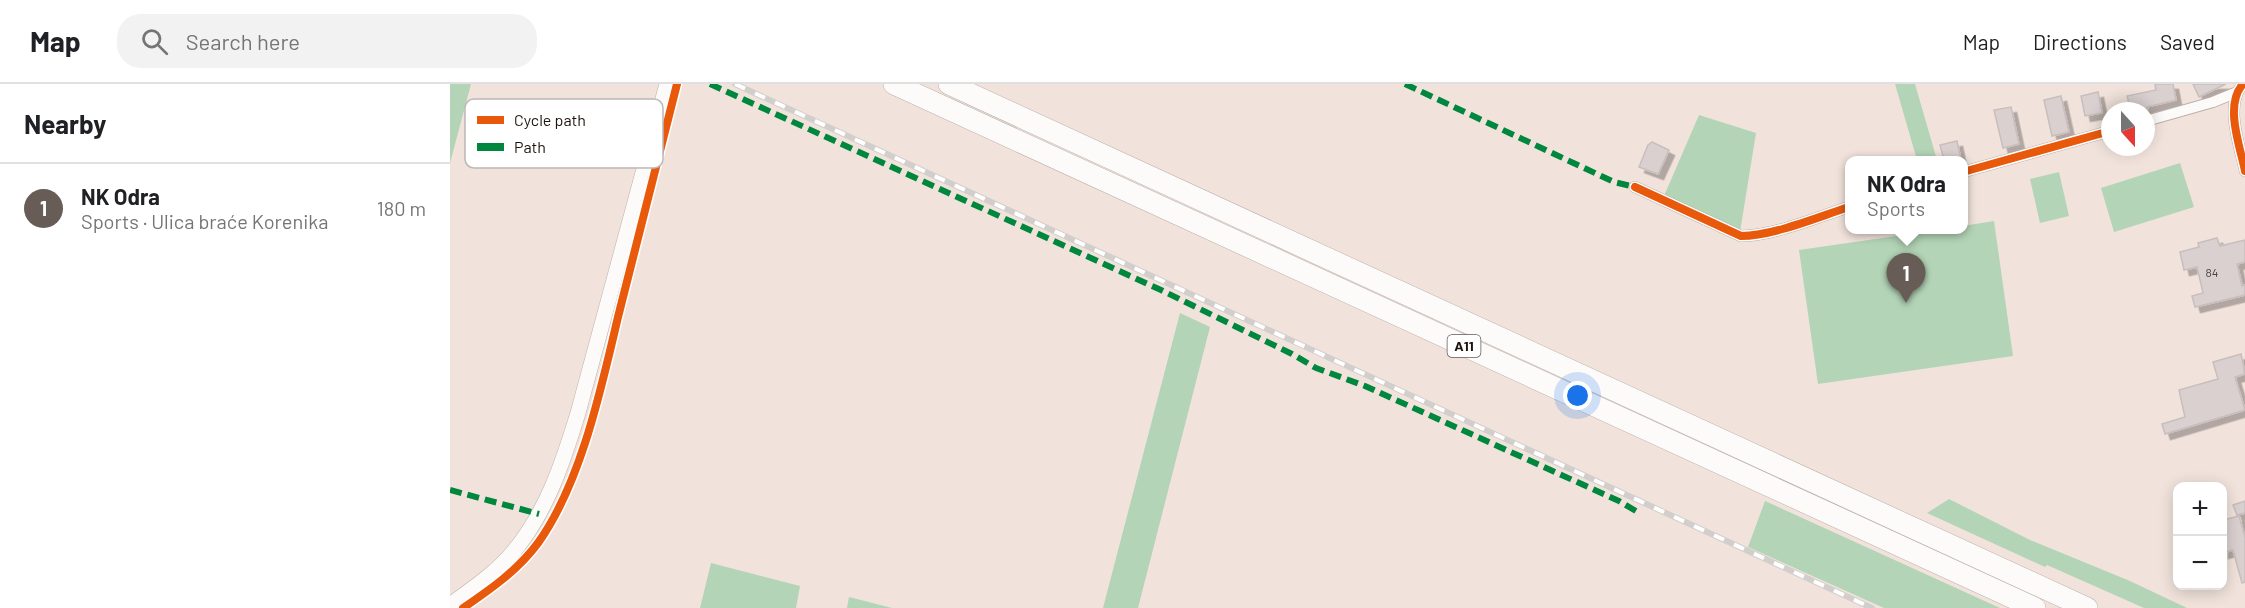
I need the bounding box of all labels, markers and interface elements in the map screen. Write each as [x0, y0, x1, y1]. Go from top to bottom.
search box [117, 14, 537, 68]
text: Map [30, 24, 81, 58]
icon: search [138, 25, 171, 58]
text: Search here [186, 28, 300, 54]
text: Map [1963, 29, 2000, 54]
text: Directions [2033, 29, 2127, 54]
text: Saved [2160, 29, 2215, 54]
legend [465, 99, 663, 168]
north arrow [2101, 102, 2155, 156]
text: Nearby [24, 108, 106, 139]
text: Cycle path [514, 110, 586, 129]
text: Path [514, 137, 546, 156]
popup [1845, 156, 1968, 234]
text: NK Odra [1867, 170, 1946, 196]
text: NK Odra [81, 183, 160, 209]
text: 1 [40, 196, 47, 220]
text: 180 m [377, 196, 426, 220]
text: Sports [1867, 196, 1925, 220]
text: Sports · Ulica braće Korenika [81, 209, 328, 233]
pin: 1 [1886, 254, 1926, 303]
house number: 84 [2206, 265, 2218, 279]
road number: A11 [1448, 335, 1480, 357]
your location [1563, 381, 1592, 410]
map controls [2173, 482, 2227, 590]
button: + [2173, 482, 2227, 536]
button: − [2173, 536, 2227, 590]

